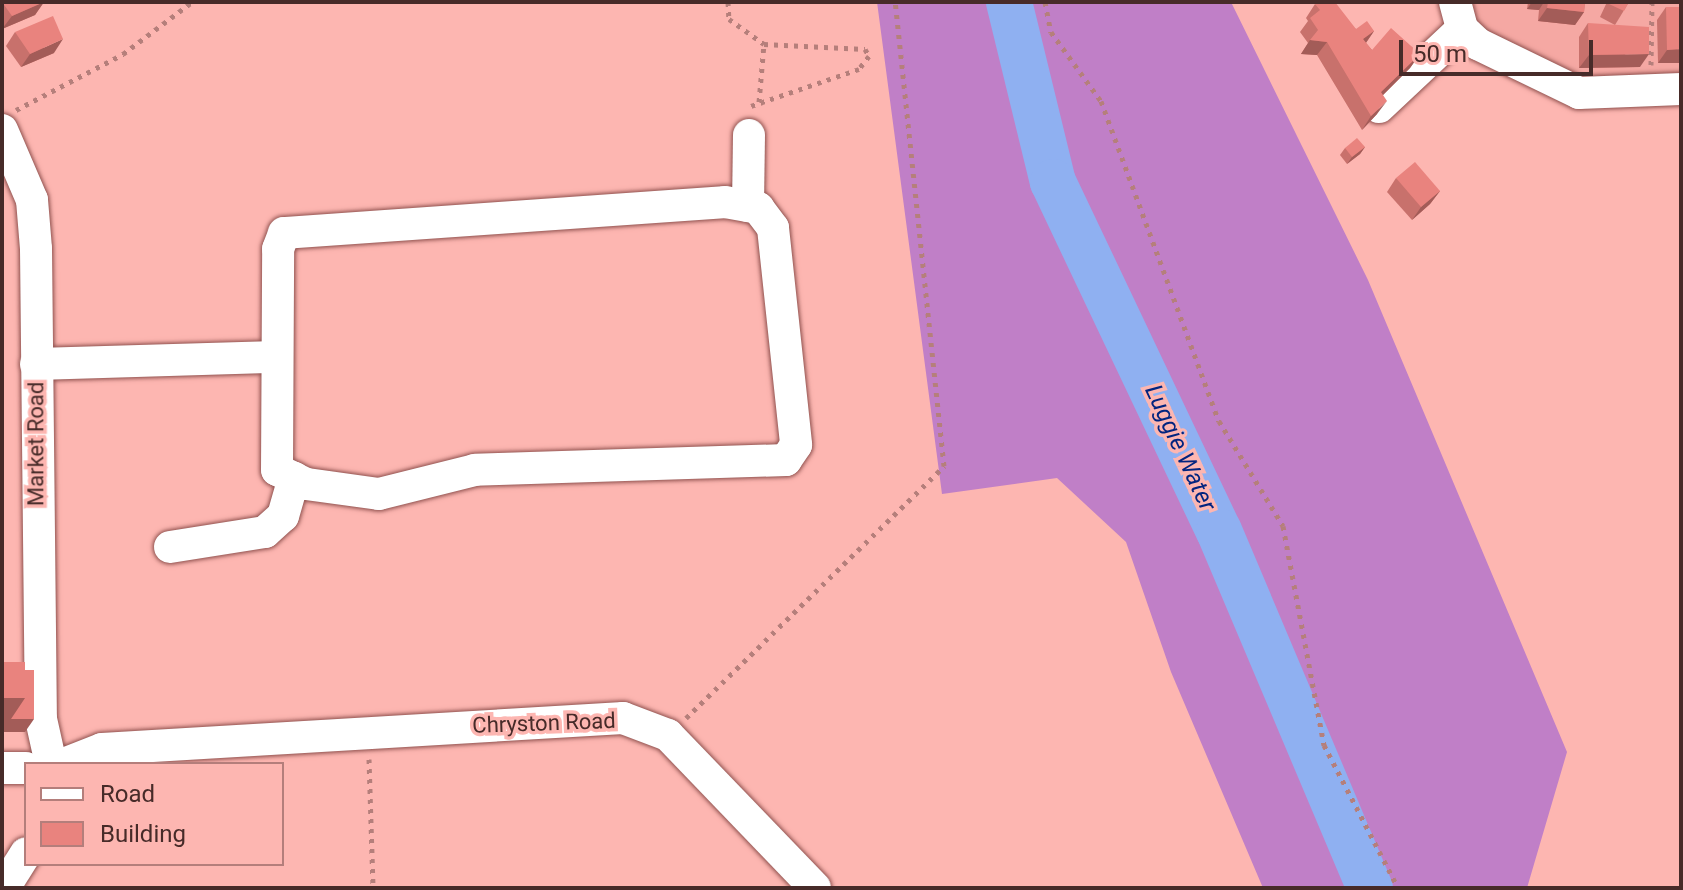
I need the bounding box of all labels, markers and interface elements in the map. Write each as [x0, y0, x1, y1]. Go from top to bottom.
scale bar [1403, 24, 1597, 74]
text: 50 m [1413, 40, 1467, 68]
water label: Luggie Water [1138, 380, 1222, 516]
street label: Market Road [23, 382, 49, 506]
street label: Chryston Road [472, 707, 616, 739]
legend [24, 762, 284, 866]
text: Road [100, 780, 155, 808]
text: Building [100, 820, 186, 848]

